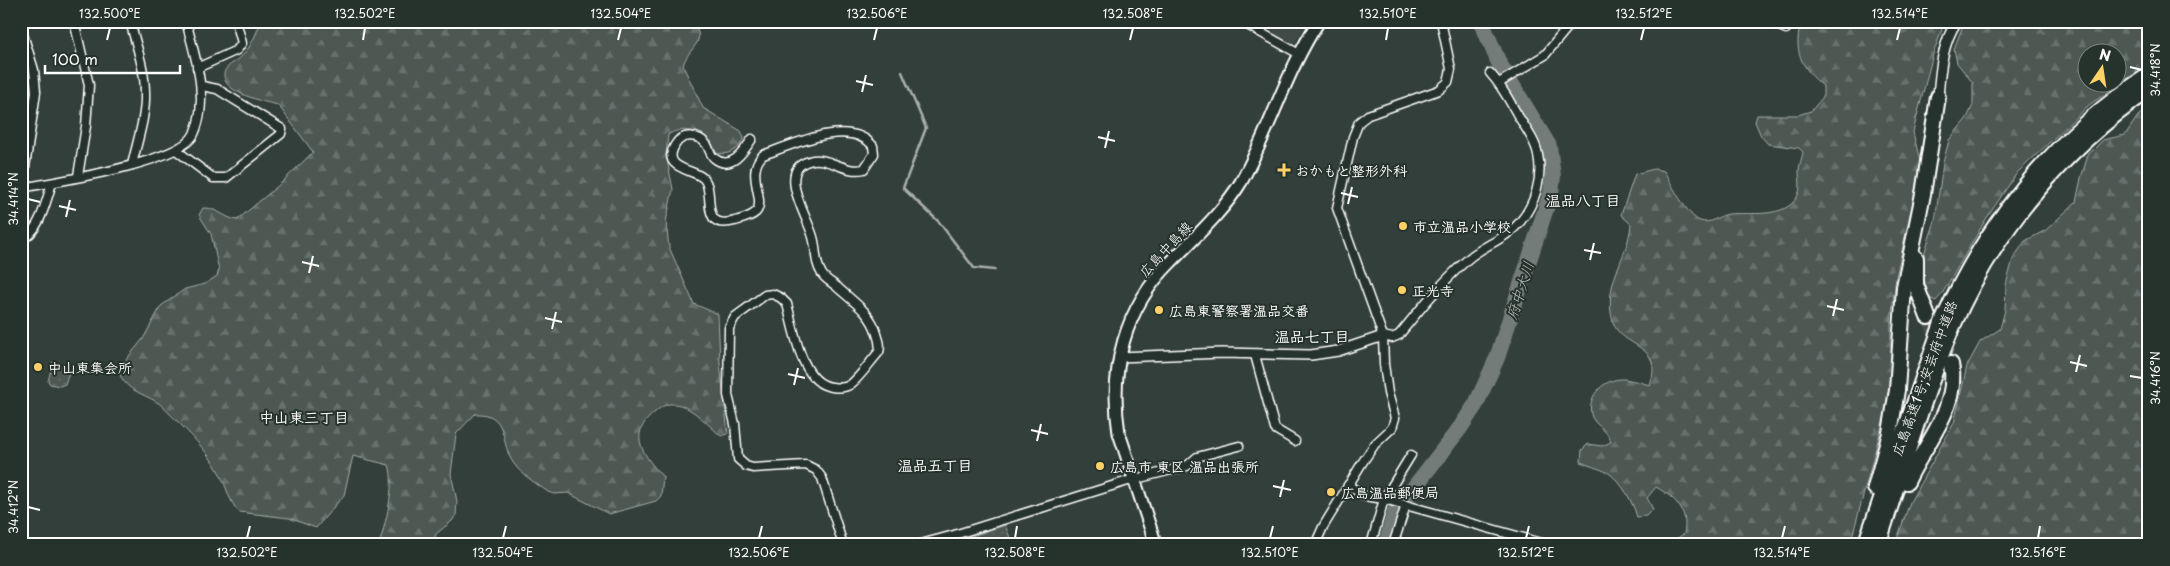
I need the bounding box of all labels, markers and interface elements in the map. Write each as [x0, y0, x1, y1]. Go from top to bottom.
text: 132.500°E [79, 4, 141, 22]
text: 132.502°E [334, 4, 396, 22]
text: 132.504°E [591, 4, 651, 22]
text: 132.506°E [846, 4, 908, 22]
text: 132.508°E [1103, 4, 1163, 22]
text: 132.510°E [1359, 4, 1417, 22]
text: 132.512°E [1616, 4, 1672, 22]
text: 132.514°E [1872, 4, 1928, 22]
scale bar [45, 42, 180, 74]
north arrow [2078, 42, 2128, 92]
text: N [2097, 43, 2113, 66]
text: 34.418°N [2146, 43, 2164, 97]
text: 100 m [52, 47, 98, 70]
place label: おかもと整形外科 [1295, 160, 1408, 181]
marker: おかもと整形外科 [1277, 163, 1291, 177]
text: 34.414°N [4, 172, 22, 226]
district label: 温品八丁目 [1545, 188, 1621, 211]
street label: 広島中島線 [1133, 216, 1197, 282]
place label: 市立温品小学校 [1413, 216, 1511, 237]
marker: 市立温品小学校 [1397, 220, 1409, 232]
water label: 府中大川 [1499, 258, 1539, 322]
place label: 正光寺 [1412, 280, 1454, 301]
marker: 正光寺 [1396, 284, 1408, 296]
street label: 広島高速1号;安芸府中道路 [1886, 297, 1962, 459]
place label: 広島東警察署温品交番 [1169, 300, 1309, 321]
marker: 広島東警察署温品交番 [1153, 304, 1165, 316]
district label: 温品七丁目 [1274, 324, 1350, 347]
text: 34.416°N [2146, 351, 2164, 405]
place label: 中山東集会所 [48, 357, 132, 378]
marker: 中山東集会所 [32, 361, 44, 373]
district label: 中山東三丁目 [259, 405, 349, 428]
district label: 温品五丁目 [897, 453, 973, 476]
place label: 広島市 東区 温品出張所 [1110, 456, 1259, 477]
marker: 広島市 東区 温品出張所 [1094, 460, 1106, 472]
text: 34.412°N [4, 480, 22, 534]
place label: 広島温品郵便局 [1341, 482, 1439, 503]
marker: 広島温品郵便局 [1325, 486, 1337, 498]
text: 132.502°E [216, 543, 278, 561]
text: 132.504°E [473, 543, 533, 561]
text: 132.506°E [728, 543, 790, 561]
text: 132.508°E [985, 543, 1045, 561]
text: 132.510°E [1241, 543, 1299, 561]
text: 132.512°E [1498, 543, 1554, 561]
text: 132.514°E [1754, 543, 1810, 561]
text: 132.516°E [2010, 543, 2066, 561]

